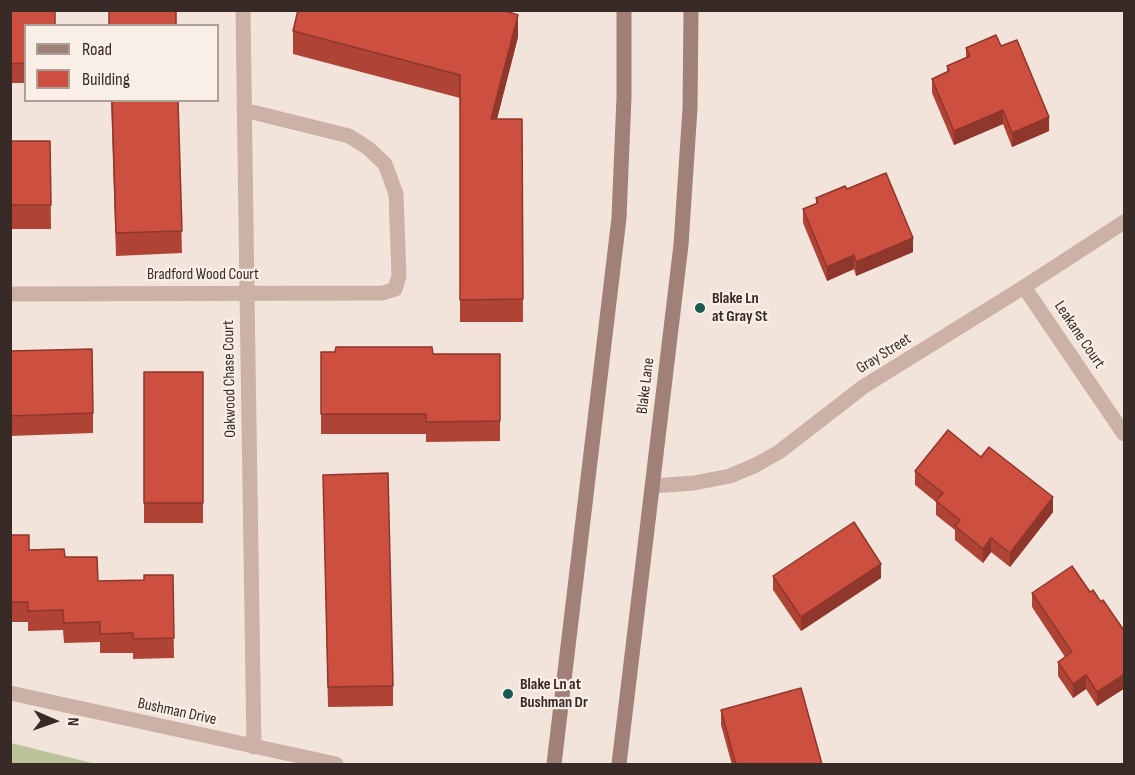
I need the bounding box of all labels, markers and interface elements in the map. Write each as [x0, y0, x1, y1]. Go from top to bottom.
legend [24, 24, 219, 102]
text: Road [82, 39, 112, 60]
text: Building [82, 69, 130, 90]
street label: Bradford Wood Court [147, 265, 259, 285]
place label: Blake Ln at Gray St [712, 289, 768, 327]
street label: Leakane Court [1050, 298, 1108, 372]
marker: Blake Ln at Gray St [693, 301, 707, 315]
street label: Oakwood Chase Court [219, 320, 241, 438]
street label: Gray Street [853, 330, 915, 378]
street label: Blake Lane [633, 357, 659, 415]
place label: Blake Ln at Bushman Dr [520, 675, 588, 713]
marker: Blake Ln at Bushman Dr [501, 687, 515, 701]
north arrow [24, 691, 84, 751]
street label: Bushman Drive [136, 694, 218, 730]
text: N [63, 717, 82, 726]

